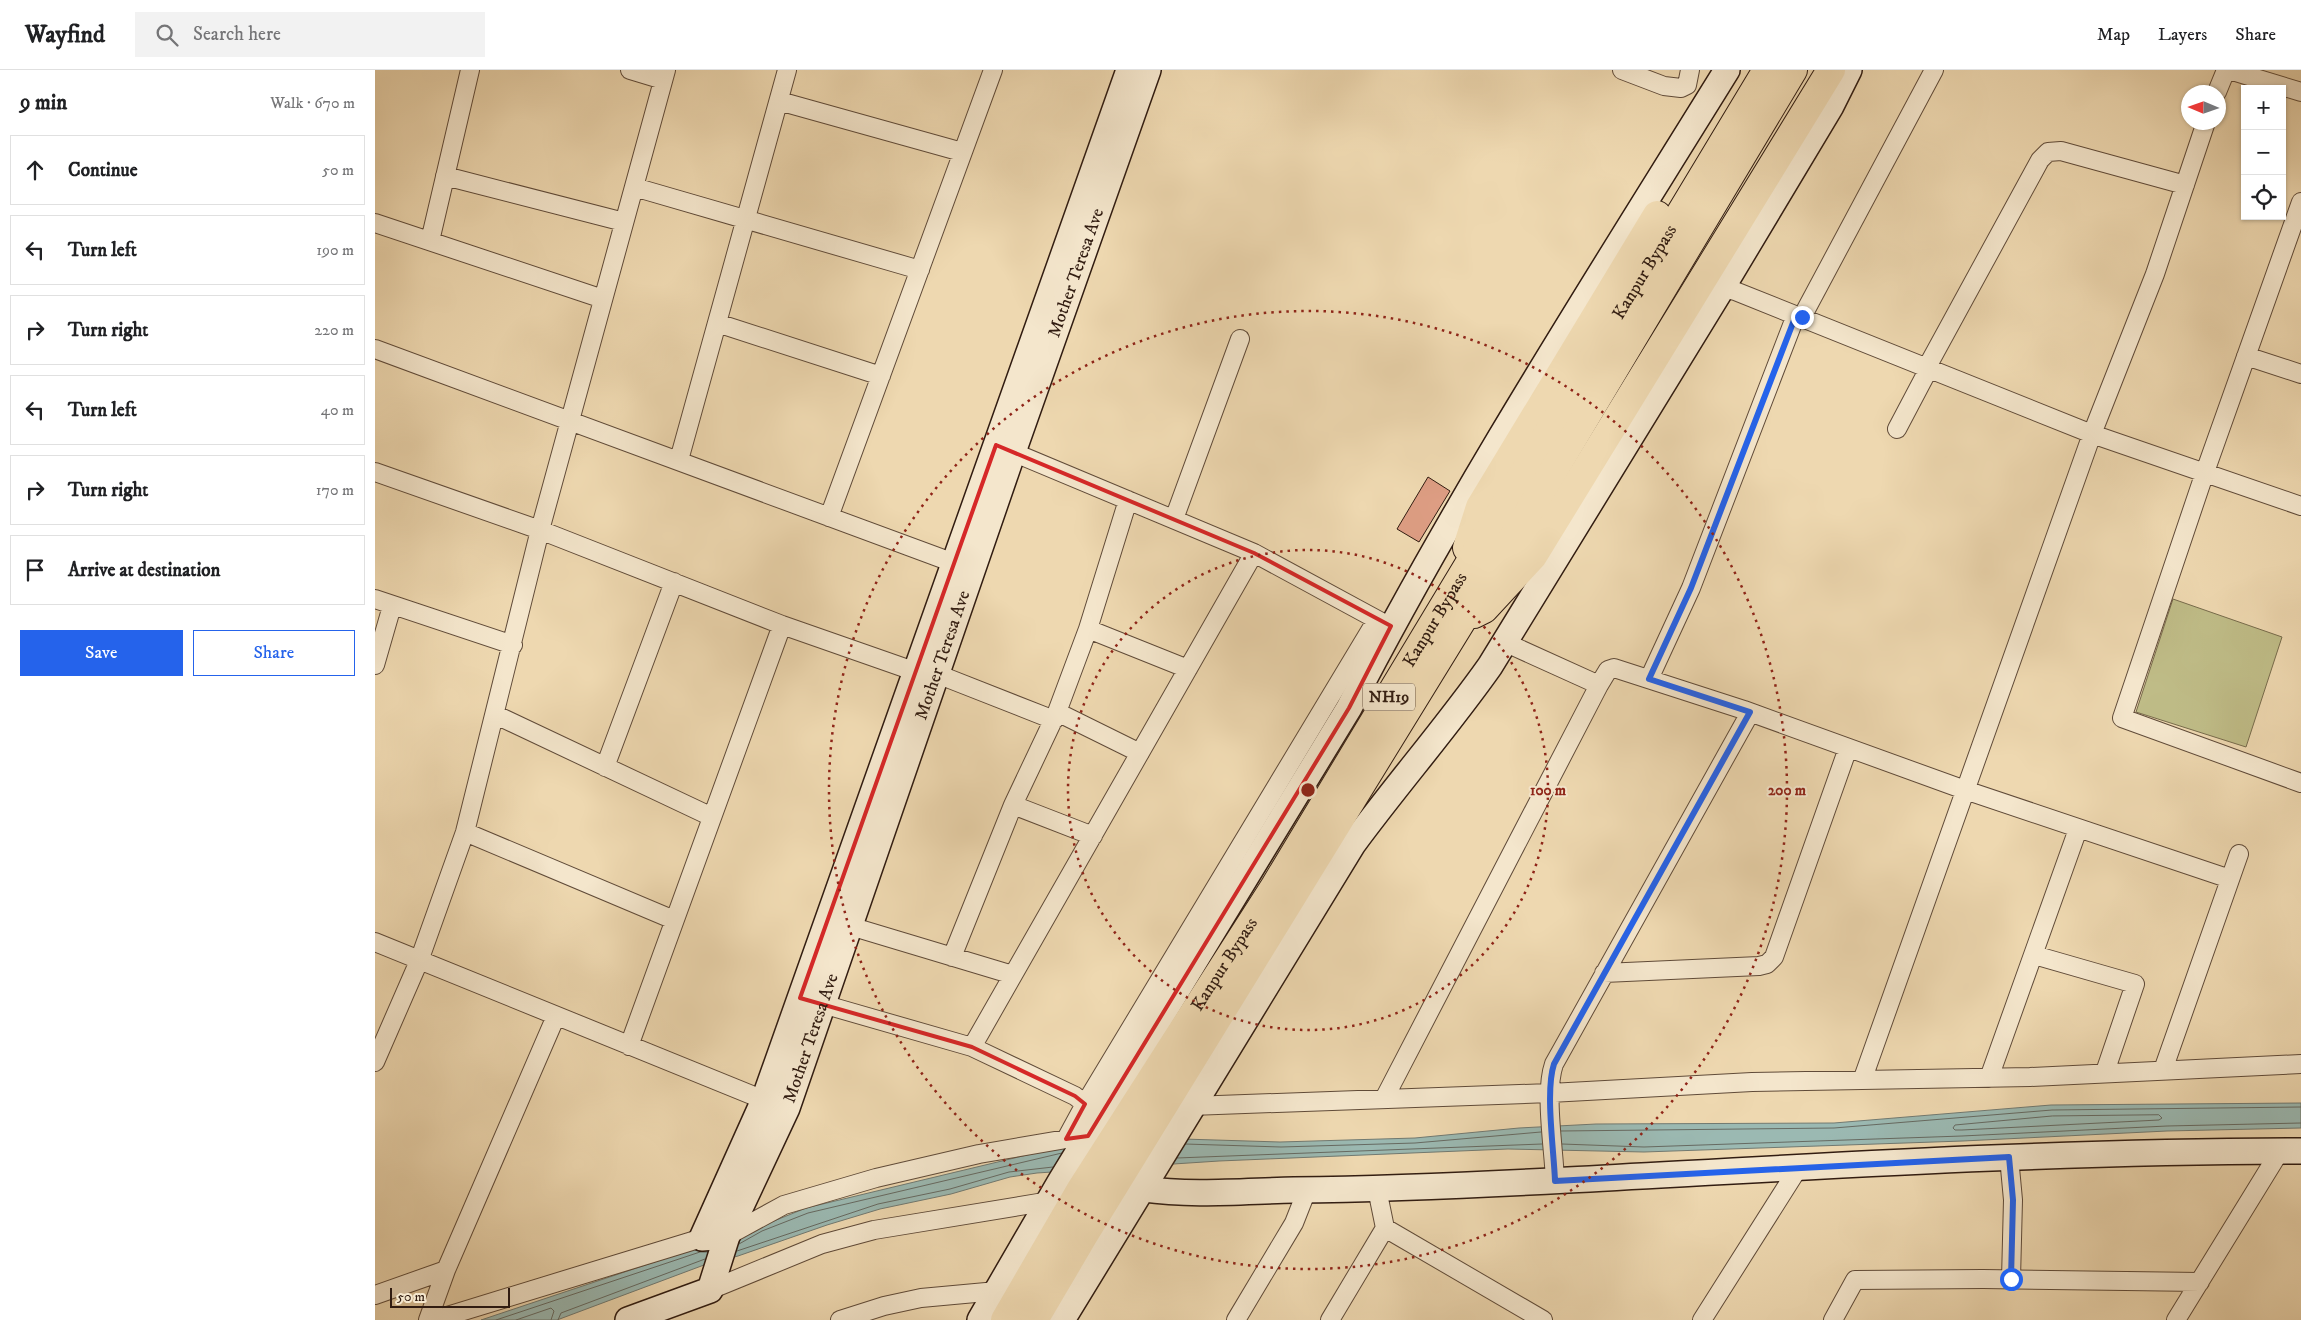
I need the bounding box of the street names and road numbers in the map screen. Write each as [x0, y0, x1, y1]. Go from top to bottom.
street label: Mother Teresa Ave [1043, 205, 1109, 341]
street label: Kanpur Bypass [1608, 221, 1682, 324]
street label: Kanpur Bypass [1398, 568, 1472, 671]
street label: Mother Teresa Ave [910, 588, 975, 723]
road number: NH19 [1363, 684, 1415, 710]
street label: Kanpur Bypass [1187, 914, 1263, 1015]
street label: Mother Teresa Ave [779, 971, 843, 1106]

